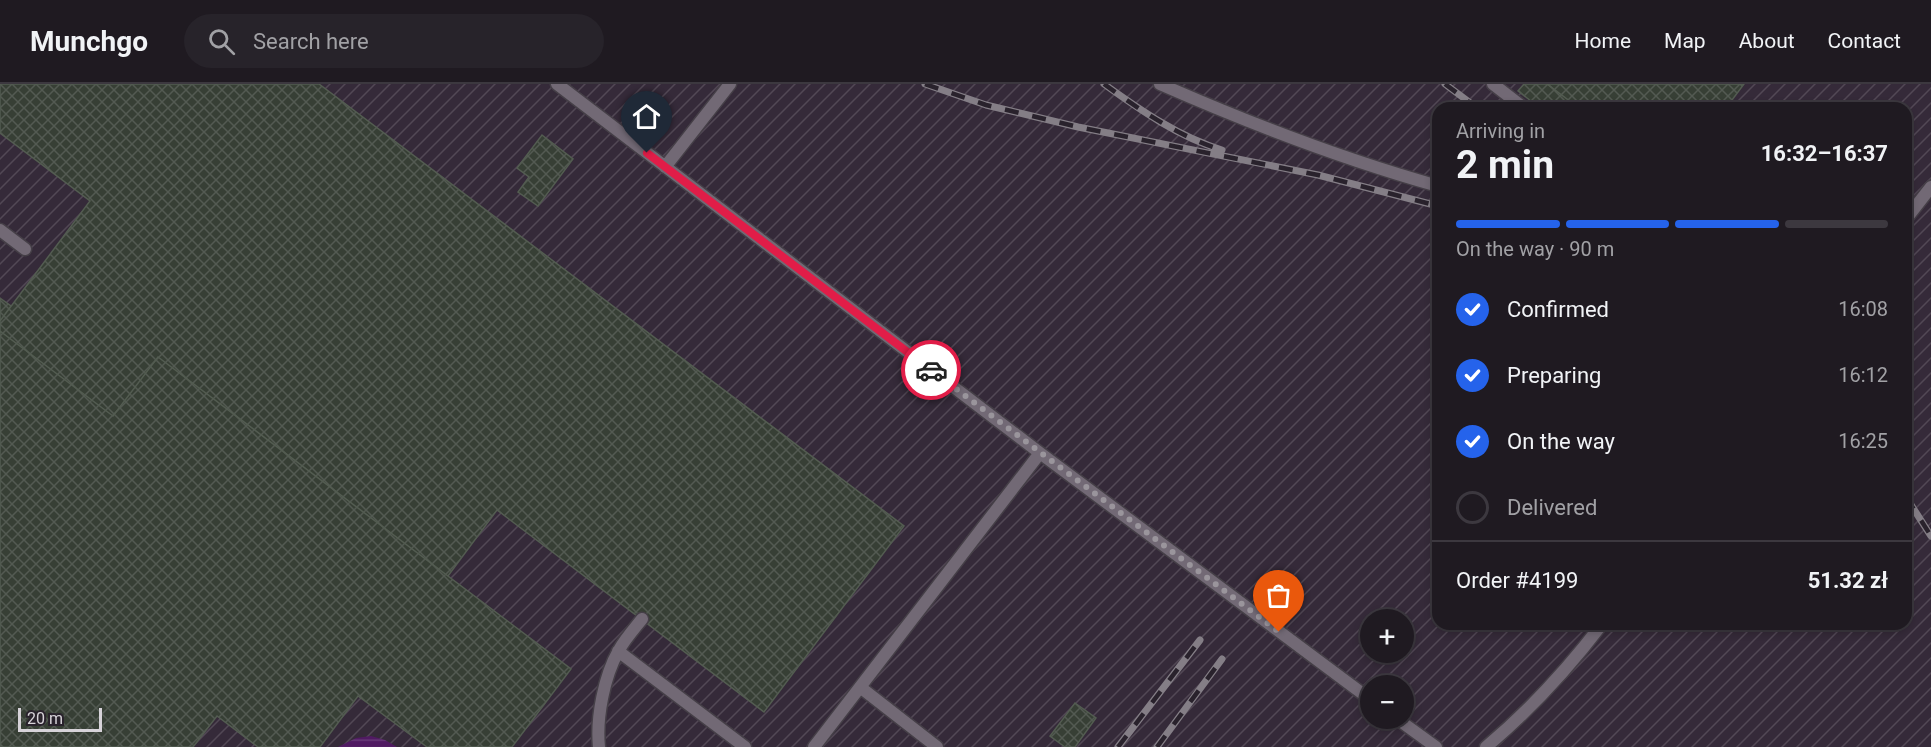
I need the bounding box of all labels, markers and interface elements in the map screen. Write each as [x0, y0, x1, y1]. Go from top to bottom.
search box [184, 14, 604, 68]
text: Munchgo [30, 25, 148, 58]
icon: search [205, 25, 238, 58]
text: Search here [253, 29, 369, 54]
text: Home [1575, 29, 1631, 53]
text: Map [1664, 29, 1706, 53]
text: About [1739, 29, 1795, 53]
text: Contact [1828, 29, 1901, 53]
pin [621, 91, 672, 153]
icon: home [630, 100, 663, 133]
text: Arriving in [1456, 119, 1545, 143]
text: 16:32–16:37 [1761, 141, 1888, 166]
text: 2 min [1456, 142, 1554, 188]
text: On the way · 90 m [1456, 237, 1614, 261]
icon: check [1456, 293, 1489, 326]
text: Confirmed [1507, 297, 1609, 322]
text: 16:08 [1838, 297, 1888, 321]
courier [901, 340, 961, 400]
icon: car [915, 354, 948, 387]
icon: check [1456, 359, 1489, 392]
text: Preparing [1507, 363, 1601, 388]
text: 16:12 [1838, 363, 1888, 387]
icon: check [1456, 425, 1489, 458]
text: On the way [1507, 429, 1615, 454]
text: 16:25 [1838, 429, 1888, 453]
text: Delivered [1507, 495, 1597, 520]
text: Order #4199 [1456, 568, 1578, 593]
text: 51.32 zł [1808, 568, 1888, 593]
pin [1253, 570, 1304, 632]
icon: bag [1262, 579, 1295, 612]
map controls [1360, 609, 1414, 729]
button: + [1360, 609, 1414, 663]
button: − [1360, 675, 1414, 729]
scale bar [18, 705, 102, 732]
text: 20 m [27, 709, 63, 728]

